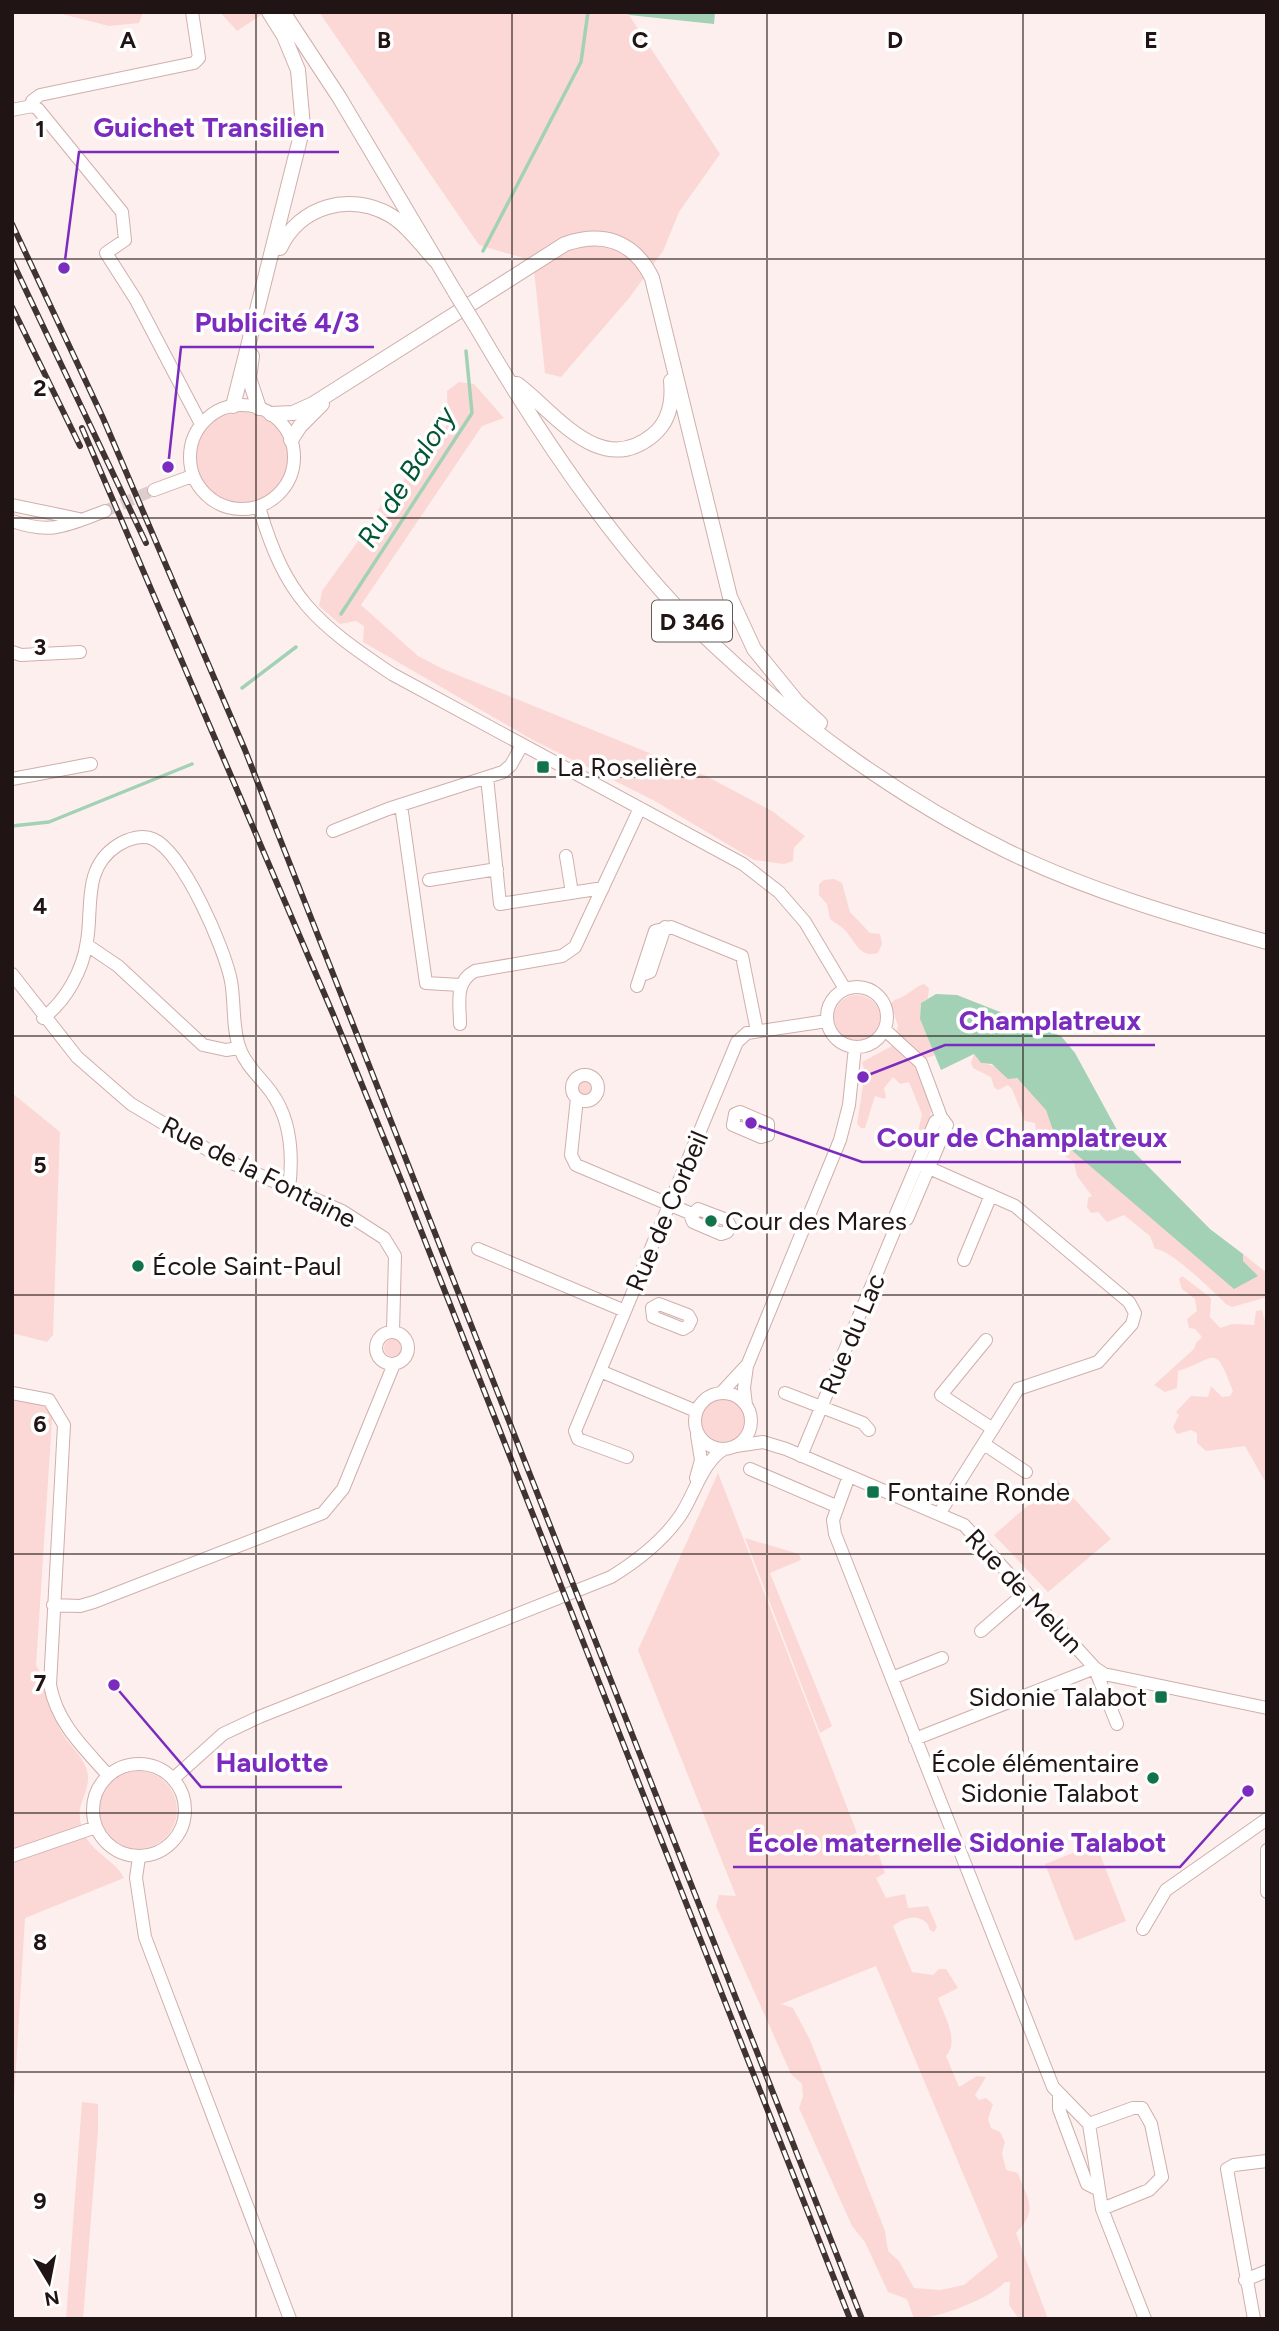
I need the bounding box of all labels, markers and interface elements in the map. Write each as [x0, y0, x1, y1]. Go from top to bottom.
text: A [120, 26, 137, 54]
text: B [377, 26, 391, 54]
text: C [632, 26, 649, 54]
text: D [887, 26, 903, 54]
text: E [1144, 26, 1158, 54]
callout: Guichet Transilien [79, 103, 339, 152]
text: Guichet Transilien [93, 110, 325, 144]
text: 1 [35, 115, 45, 143]
callout: Publicité 4/3 [181, 298, 374, 347]
text: Publicité 4/3 [195, 305, 359, 339]
text: 2 [33, 374, 47, 402]
water label: Ru de Balory [349, 399, 463, 553]
road number: D 346 [652, 600, 732, 642]
text: 3 [34, 633, 46, 661]
place label: La Roselière [557, 751, 697, 783]
marker: La Roselière [535, 759, 551, 775]
text: 4 [33, 892, 47, 920]
callout: Champlatreux [945, 996, 1155, 1045]
text: Champlatreux [959, 1003, 1141, 1037]
street label: Rue de la Fontaine [156, 1109, 362, 1235]
callout: Cour de Champlatreux [862, 1113, 1181, 1162]
text: Cour de Champlatreux [876, 1120, 1168, 1154]
street label: Rue de Corbeil [619, 1126, 715, 1296]
text: 5 [33, 1151, 47, 1179]
place label: Cour des Mares [725, 1205, 907, 1237]
marker: Cour des Mares [703, 1213, 719, 1229]
place label: École Saint-Paul [152, 1250, 342, 1282]
marker: École Saint-Paul [130, 1258, 146, 1274]
street label: Rue du Lac [812, 1269, 892, 1399]
text: 6 [33, 1410, 47, 1438]
place label: Fontaine Ronde [887, 1476, 1070, 1508]
marker: Fontaine Ronde [865, 1484, 881, 1500]
street label: Rue de Melun [958, 1522, 1090, 1660]
text: 7 [34, 1669, 47, 1697]
place label: Sidonie Talabot [968, 1681, 1147, 1713]
marker: Sidonie Talabot [1153, 1689, 1169, 1705]
callout: Haulotte [201, 1738, 342, 1787]
text: Haulotte [216, 1745, 328, 1779]
place label: École élémentaire Sidonie Talabot [931, 1747, 1139, 1809]
marker: École élémentaire Sidonie Talabot [1145, 1770, 1161, 1786]
callout: École maternelle Sidonie Talabot [733, 1818, 1180, 1867]
text: École maternelle Sidonie Talabot [747, 1825, 1167, 1859]
text: 8 [33, 1928, 47, 1956]
text: 9 [33, 2187, 47, 2215]
north arrow [14, 2247, 84, 2317]
text: N [43, 2286, 61, 2311]

